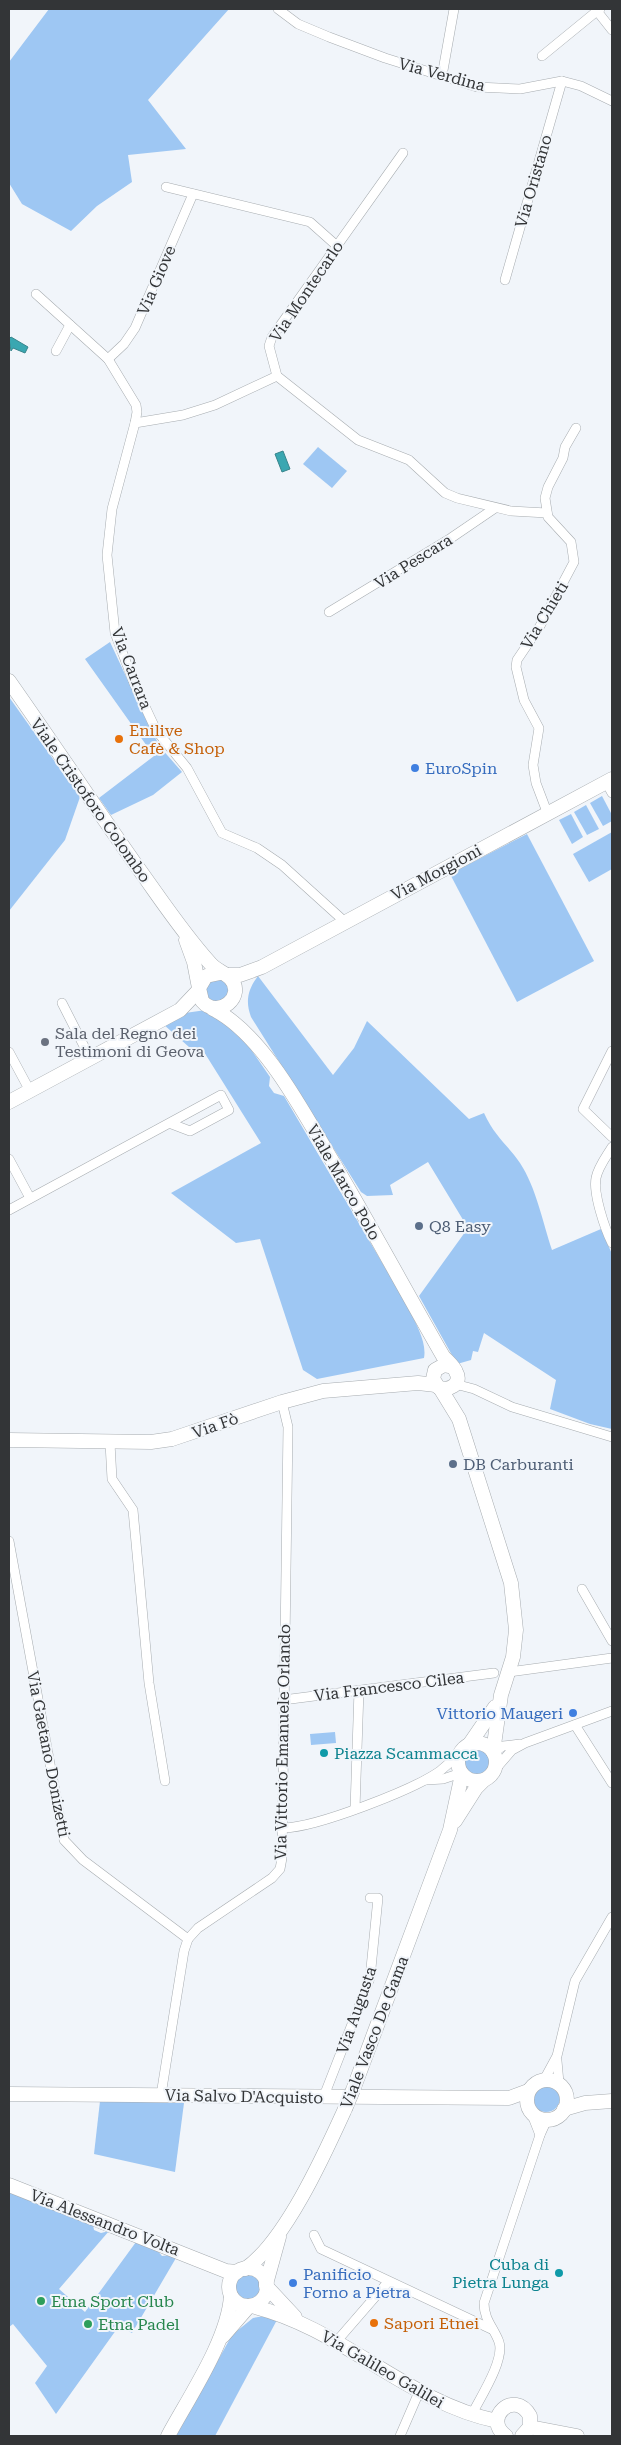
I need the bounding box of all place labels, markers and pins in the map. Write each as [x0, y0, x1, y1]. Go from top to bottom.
place label: Enilive Cafè & Shop [129, 721, 225, 758]
marker: Enilive Cafè & Shop [113, 733, 125, 745]
place label: EuroSpin [425, 759, 497, 778]
marker: EuroSpin [409, 762, 421, 774]
place label: Sala del Regno dei Testimoni di Geova [55, 1024, 204, 1061]
marker: Sala del Regno dei Testimoni di Geova [39, 1036, 51, 1048]
place label: Q8 Easy [429, 1217, 491, 1236]
marker: Q8 Easy [413, 1220, 425, 1232]
place label: DB Carburanti [463, 1455, 574, 1474]
marker: DB Carburanti [447, 1458, 459, 1470]
place label: Vittorio Maugeri [437, 1704, 563, 1723]
marker: Vittorio Maugeri [567, 1707, 579, 1719]
place label: Piazza Scammacca [334, 1744, 478, 1763]
marker: Piazza Scammacca [318, 1747, 330, 1759]
place label: Cuba di Pietra Lunga [452, 2255, 549, 2292]
place label: Panificio Forno a Pietra [303, 2265, 411, 2302]
marker: Cuba di Pietra Lunga [553, 2267, 565, 2279]
marker: Panificio Forno a Pietra [287, 2277, 299, 2289]
place label: Etna Sport Club [51, 2292, 174, 2311]
marker: Etna Sport Club [35, 2295, 47, 2307]
place label: Sapori Etnei [384, 2314, 479, 2333]
place label: Etna Padel [98, 2315, 180, 2334]
marker: Sapori Etnei [368, 2317, 380, 2329]
marker: Etna Padel [82, 2318, 94, 2330]

